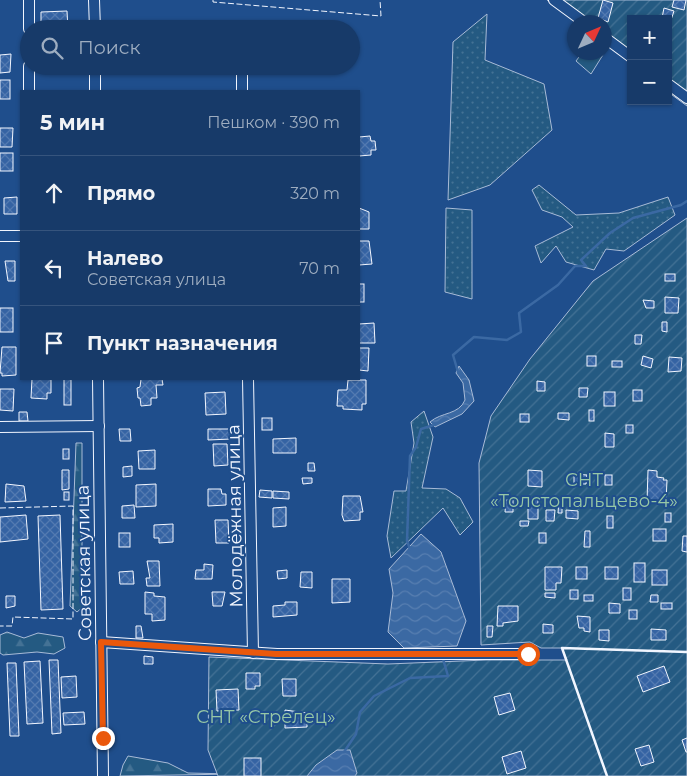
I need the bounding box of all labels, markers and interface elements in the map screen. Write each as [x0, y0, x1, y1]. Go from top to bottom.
north arrow [567, 15, 612, 60]
map controls [627, 15, 672, 105]
button: + [627, 15, 672, 60]
search box [20, 20, 360, 75]
icon: search [38, 34, 66, 62]
text: Поиск [78, 36, 141, 59]
button: − [627, 60, 672, 105]
text: 5 мин [40, 110, 105, 135]
text: Пешком · 390 m [207, 113, 340, 132]
icon: ahead [40, 179, 68, 207]
text: Прямо [87, 182, 155, 205]
text: 320 m [290, 184, 340, 203]
text: Налево [87, 247, 163, 270]
icon: left [40, 254, 68, 282]
text: 70 m [299, 259, 340, 278]
text: Советская улица [87, 270, 226, 289]
icon: arrive [40, 329, 68, 357]
text: Пункт назначения [87, 332, 278, 355]
street label: Молодёжная улица [222, 424, 248, 608]
park label: СНТ «Толстопальцево-4» [490, 469, 678, 512]
street label: Советская улица [72, 485, 96, 641]
route start [517, 643, 540, 666]
park label: СНТ «Стрелец» [196, 706, 336, 728]
route end [92, 727, 115, 750]

